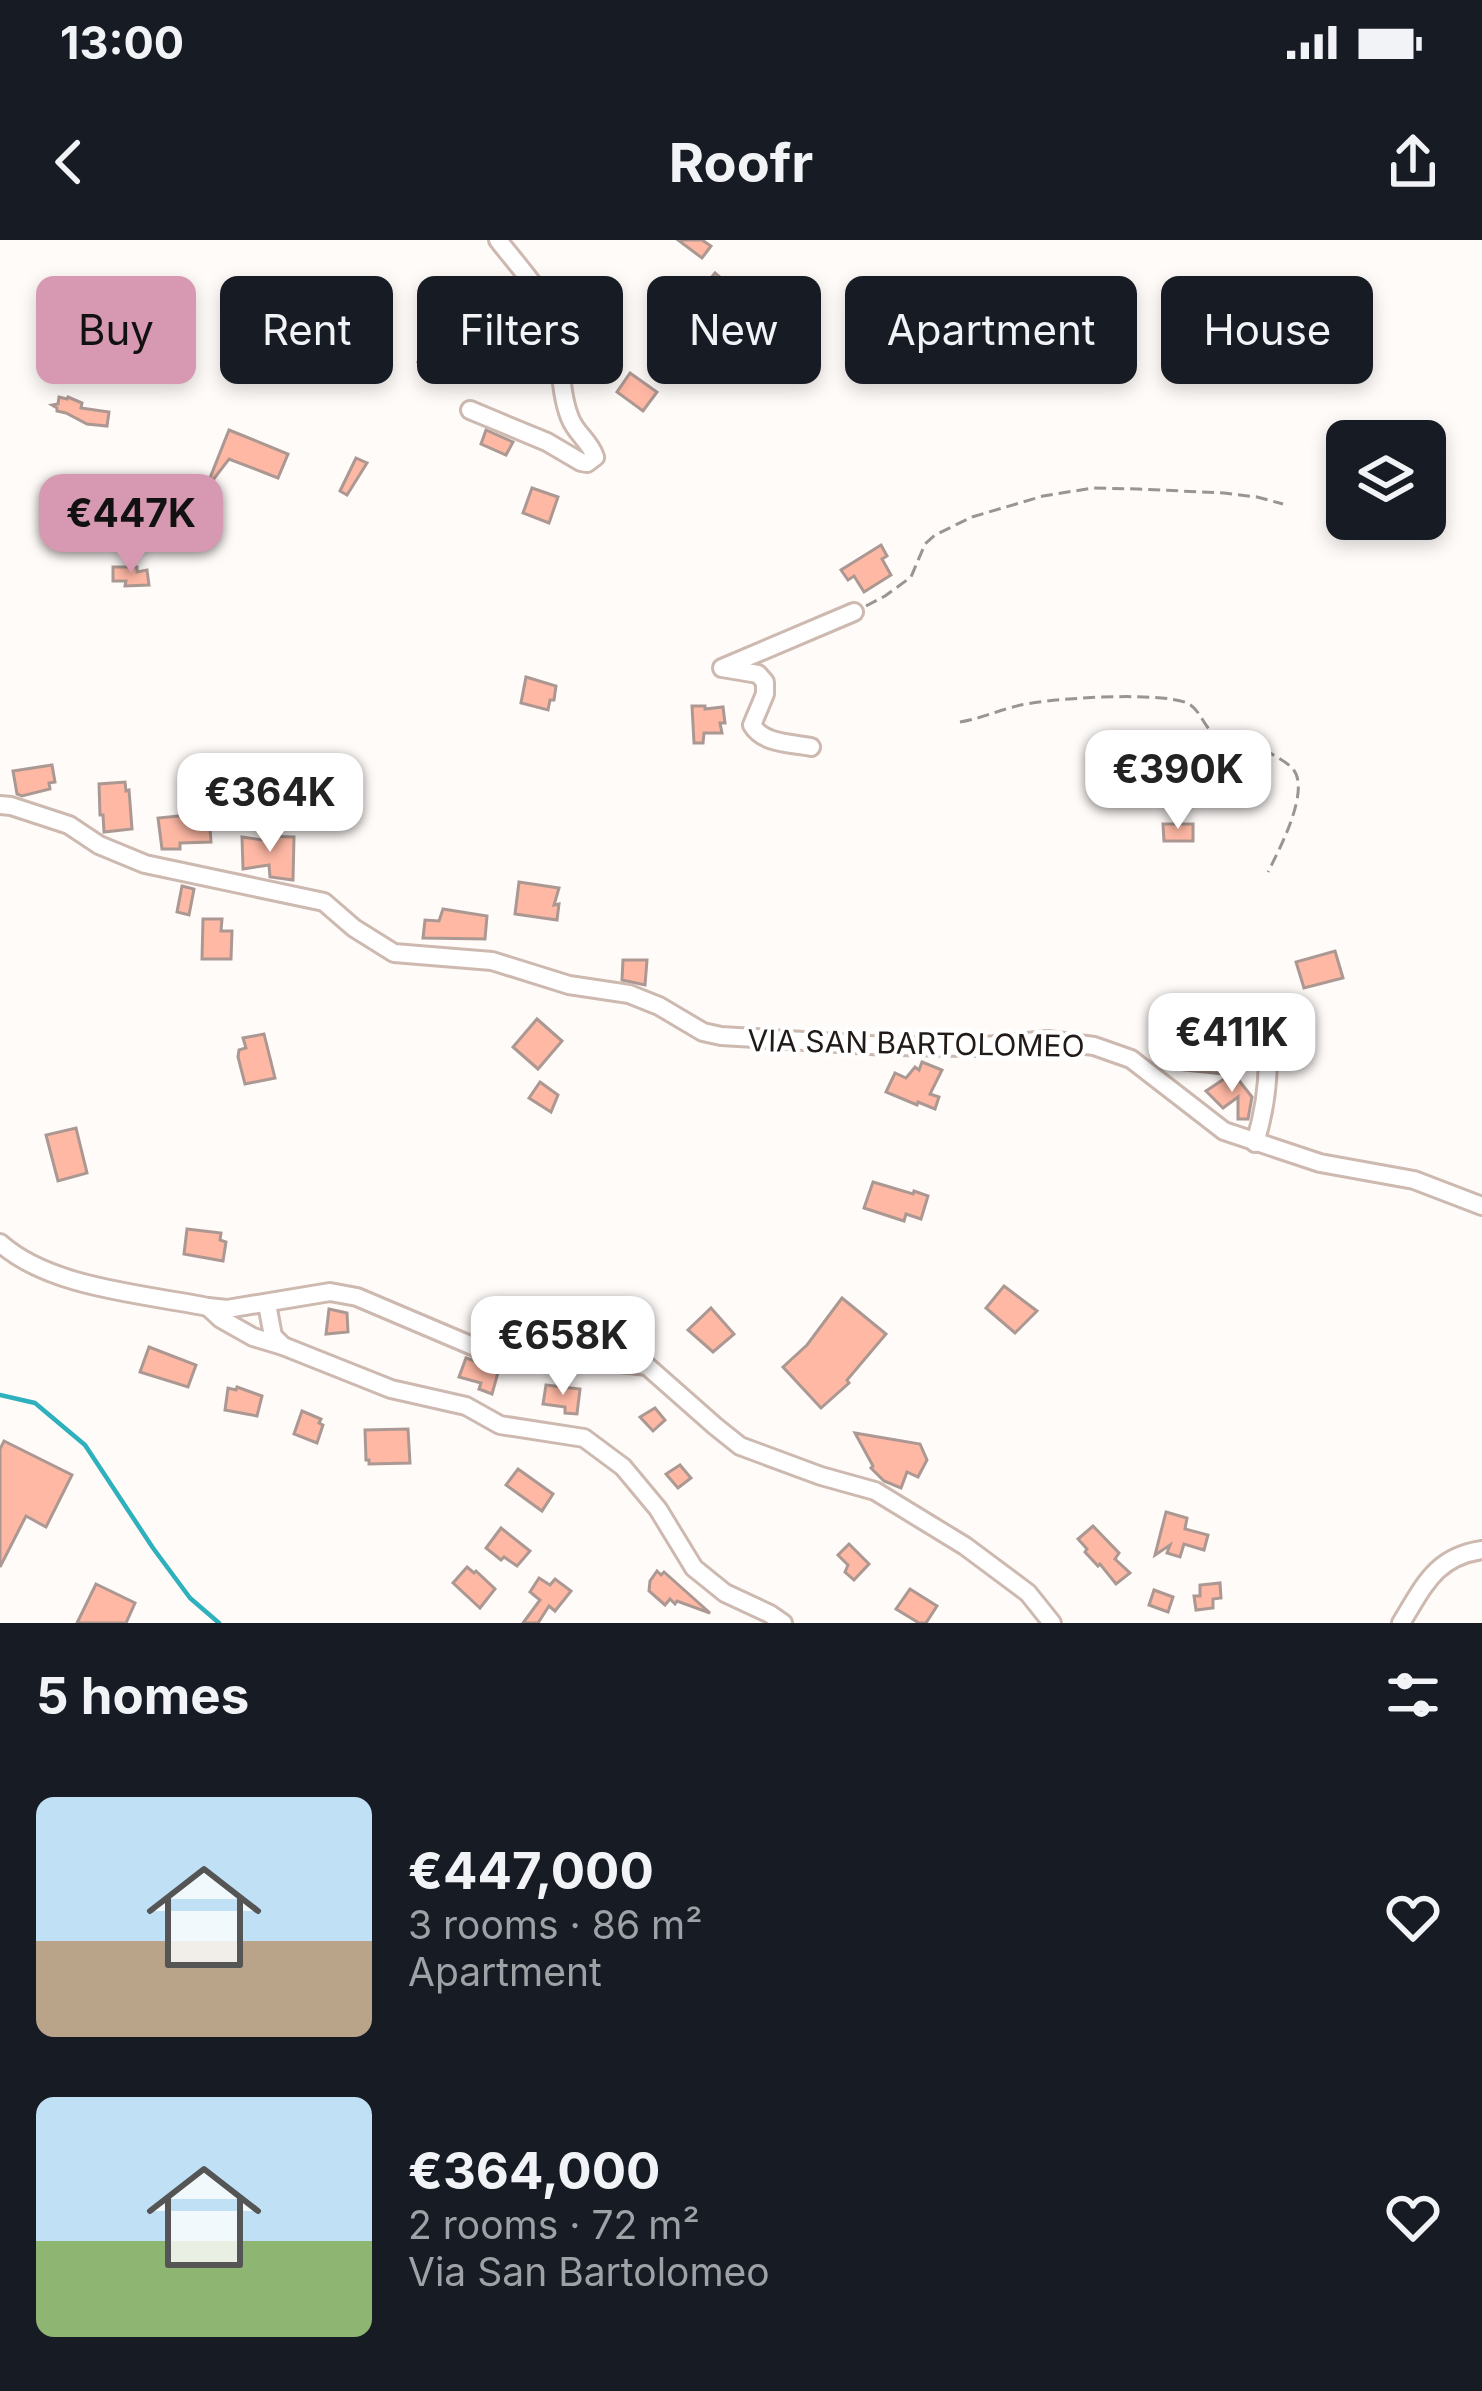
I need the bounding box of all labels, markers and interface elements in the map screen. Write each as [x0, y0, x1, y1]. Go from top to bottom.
text: 13:00 [60, 15, 184, 70]
icon: back [36, 129, 102, 195]
icon: share [1380, 129, 1446, 195]
text: Roofr [669, 130, 813, 195]
chip: Buy [36, 276, 196, 384]
chip: Rent [220, 276, 393, 384]
chip: Filters [417, 276, 623, 384]
chip: New [647, 276, 821, 384]
chip: Apartment [845, 276, 1137, 384]
chip: House [1161, 276, 1373, 384]
map controls [1326, 420, 1446, 540]
button: layers [1326, 420, 1446, 540]
pin: €447K [47, 474, 215, 576]
text: €447K [66, 489, 196, 536]
pin: €390K [1094, 730, 1262, 832]
text: €390K [1112, 745, 1244, 792]
pin: €364K [186, 753, 354, 855]
text: €364K [204, 768, 336, 815]
pin: €411K [1148, 993, 1316, 1095]
text: €411K [1175, 1008, 1289, 1055]
street label: VIA SAN BARTOLOMEO [747, 1022, 1085, 1064]
pin: €658K [479, 1296, 647, 1398]
text: €658K [498, 1311, 628, 1358]
icon: filters [1380, 1662, 1446, 1728]
text: 5 homes [36, 1665, 249, 1726]
text: €447,000 [408, 1840, 654, 1901]
icon: home [132, 1845, 276, 1989]
icon: heart [1380, 1884, 1446, 1950]
text: 3 rooms · 86 m² [408, 1901, 702, 1948]
text: Apartment [408, 1948, 602, 1995]
text: €364,000 [408, 2140, 660, 2201]
icon: home [132, 2145, 276, 2289]
icon: heart [1380, 2184, 1446, 2250]
text: 2 rooms · 72 m² [408, 2201, 700, 2248]
text: Via San Bartolomeo [408, 2248, 770, 2295]

